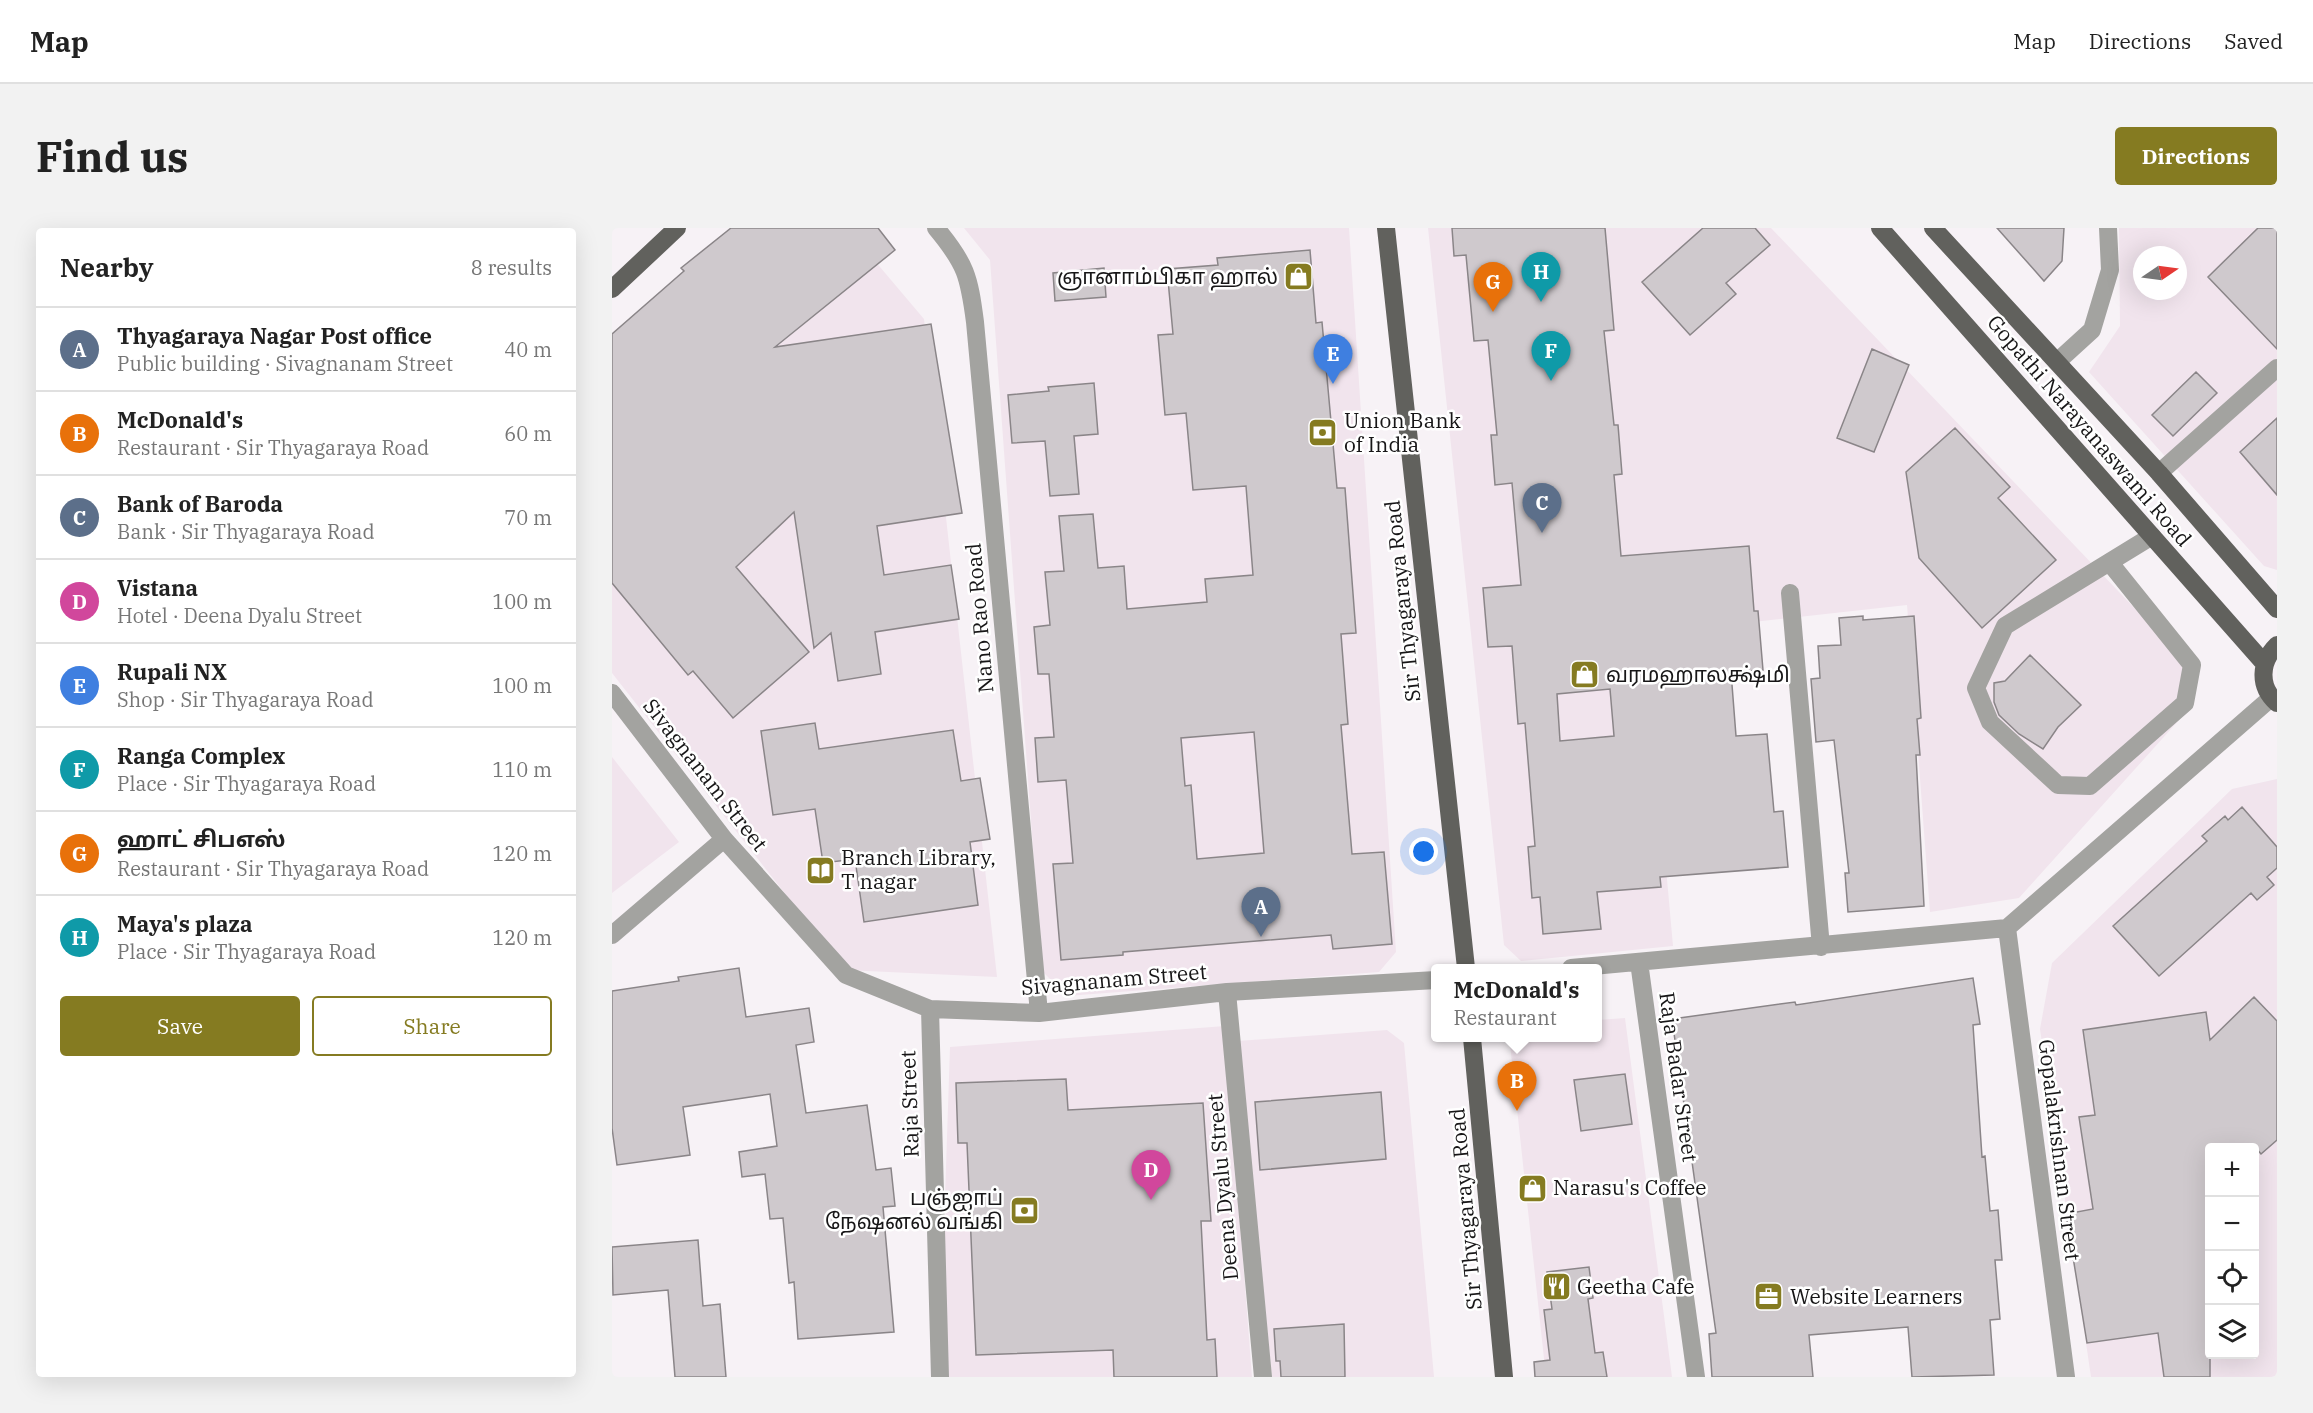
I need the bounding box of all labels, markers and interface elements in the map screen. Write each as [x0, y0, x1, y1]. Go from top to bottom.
text: Map [30, 23, 89, 60]
text: Map [2013, 27, 2056, 55]
text: Directions [2089, 27, 2191, 55]
text: Saved [2224, 27, 2283, 55]
button: Directions [2115, 127, 2277, 185]
text: Find us [36, 129, 188, 184]
north arrow [2133, 246, 2187, 300]
text: Nearby [60, 250, 154, 284]
pin: H [1522, 253, 1560, 302]
text: 8 results [471, 254, 552, 281]
shop icon: ஞானாம்பிகா ஹால் [1283, 261, 1315, 293]
place label: ஞானாம்பிகா ஹால் [1057, 262, 1278, 291]
pin: G [1474, 262, 1512, 312]
street label: Gopathi Narayanaswami Road [1981, 309, 2198, 552]
text: Thyagaraya Nagar Post office [117, 321, 432, 350]
pin: F [1532, 332, 1570, 381]
pin: E [1314, 334, 1352, 384]
text: A [73, 336, 86, 363]
text: 40 m [504, 336, 552, 363]
text: Public building · Sivagnanam Street [117, 350, 453, 377]
text: McDonald's [117, 405, 243, 434]
place label: Union Bank of India [1344, 406, 1462, 458]
bank icon: Union Bank of India [1307, 417, 1339, 449]
text: B [72, 420, 87, 447]
text: 60 m [504, 420, 552, 447]
text: Restaurant · Sir Thyagaraya Road [117, 434, 429, 461]
pin: C [1522, 484, 1562, 533]
text: Bank of Baroda [117, 489, 283, 518]
street label: Sir Thyagaraya Road [1377, 499, 1427, 703]
text: C [73, 504, 86, 531]
text: 70 m [504, 504, 552, 531]
text: Bank · Sir Thyagaraya Road [117, 518, 375, 545]
street label: Nano Rao Road [958, 542, 999, 694]
text: Vistana [117, 573, 198, 602]
text: D [72, 588, 87, 615]
text: 100 m [492, 588, 552, 615]
text: Hotel · Deena Dyalu Street [117, 602, 362, 629]
text: Rupali NX [117, 657, 227, 686]
shop icon: வரமஹாலக்ஷ்மி [1569, 659, 1601, 691]
place label: வரமஹாலக்ஷ்மி [1606, 660, 1790, 689]
text: E [73, 672, 86, 699]
text: 100 m [492, 672, 552, 699]
text: Shop · Sir Thyagaraya Road [117, 686, 374, 713]
street label: Sivagnanam Street [637, 692, 774, 856]
text: Ranga Complex [117, 741, 285, 770]
text: F [73, 756, 86, 783]
text: 110 m [492, 756, 552, 783]
text: Place · Sir Thyagaraya Road [117, 770, 376, 797]
text: ஹாட் சிபஎஸ் [117, 824, 286, 853]
your location [1409, 837, 1438, 866]
text: G [72, 840, 87, 867]
text: 120 m [492, 840, 552, 867]
place label: Branch Library, T nagar [841, 843, 996, 895]
library icon: Branch Library, T nagar [804, 854, 836, 886]
text: Restaurant · Sir Thyagaraya Road [117, 855, 429, 882]
pin: A [1242, 888, 1280, 937]
text: Maya's plaza [117, 909, 252, 938]
text: H [71, 924, 88, 951]
text: 120 m [492, 924, 552, 951]
text: Place · Sir Thyagaraya Road [117, 938, 376, 965]
street label: Sivagnanam Street [1020, 957, 1208, 1001]
popup [1431, 964, 1602, 1042]
text: McDonald's [1453, 975, 1580, 1004]
street label: Raja Badar Street [1653, 990, 1705, 1164]
button: Save [60, 996, 300, 1056]
button: Share [312, 996, 552, 1056]
text: Restaurant [1453, 1004, 1557, 1031]
street label: Gopalakrishnan Street [2033, 1038, 2087, 1262]
street label: Raja Street [893, 1050, 925, 1158]
pin: B [1498, 1062, 1536, 1111]
street label: Deena Dyalu Street [1200, 1092, 1244, 1282]
street label: Sir Thyagaraya Road [1442, 1107, 1488, 1311]
map controls [2205, 1143, 2259, 1359]
button: + [2205, 1143, 2259, 1197]
pin: D [1132, 1150, 1170, 1200]
shop icon: Narasu's Coffee [1516, 1172, 1548, 1204]
place label: Narasu's Coffee [1553, 1173, 1707, 1201]
place label: பஞ்ஐாப் நேஷனல் வங்கி [825, 1183, 1003, 1236]
bank icon: பஞ்ஐாப் நேஷனல் வங்கி [1008, 1194, 1040, 1226]
button: − [2205, 1197, 2259, 1251]
button: locate [2205, 1251, 2259, 1305]
restaurant icon: Geetha Cafe [1540, 1271, 1572, 1303]
place label: Geetha Cafe [1577, 1272, 1695, 1300]
office icon: Website Learners [1753, 1281, 1785, 1313]
place label: Website Learners [1790, 1282, 1963, 1310]
button: layers [2205, 1305, 2259, 1359]

